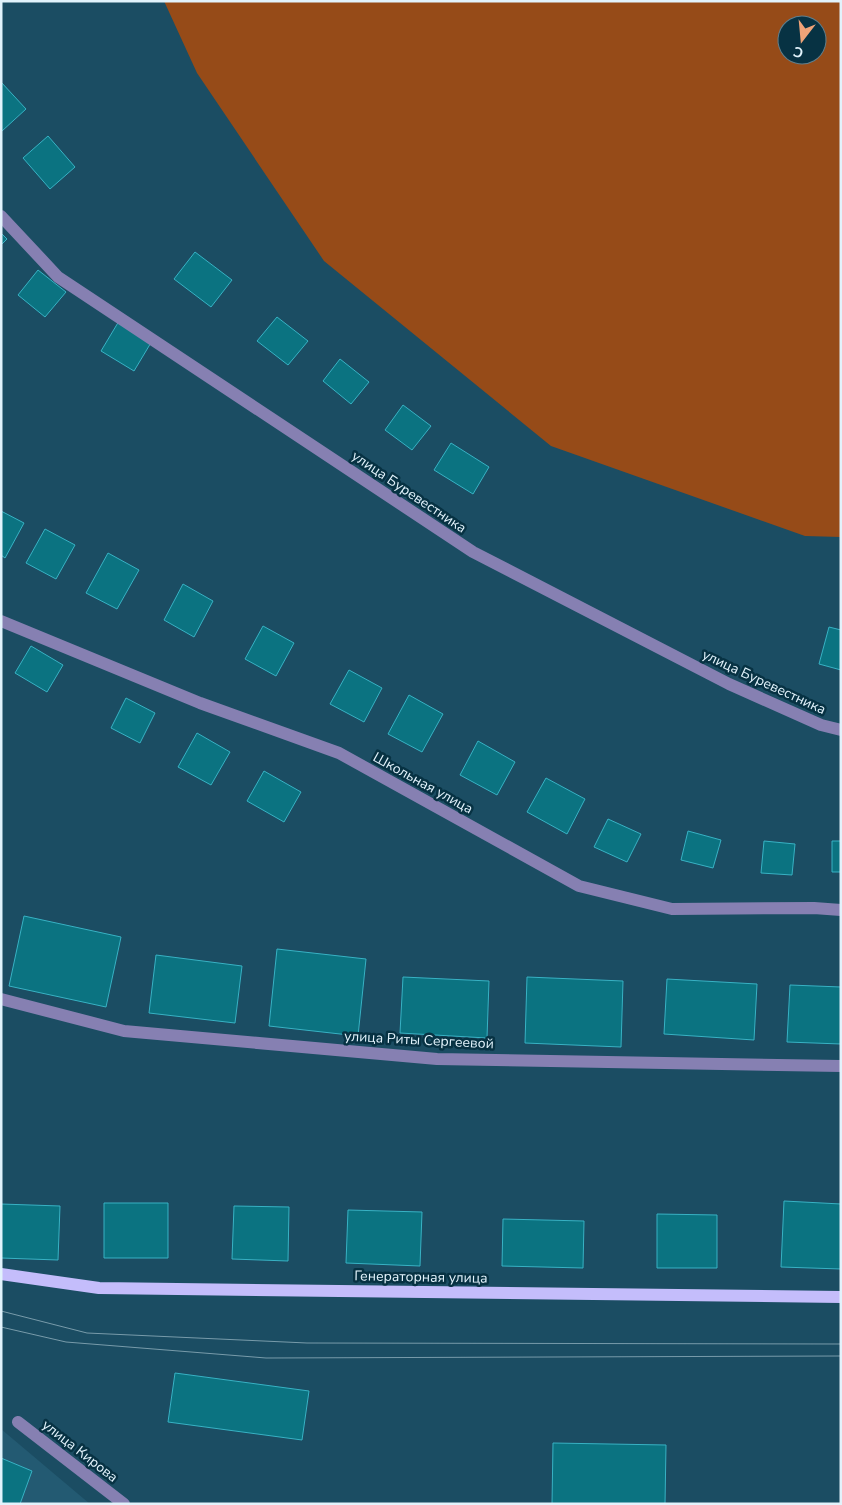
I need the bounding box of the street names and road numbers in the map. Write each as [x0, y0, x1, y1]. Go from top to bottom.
street label: улица Буревестника [348, 447, 470, 537]
street label: улица Буревестника [699, 645, 829, 719]
street label: Школьная улица [370, 748, 476, 818]
street label: улица Риты Сергеевой [344, 1027, 494, 1053]
street label: Генераторная улица [354, 1266, 488, 1288]
street label: улица Кирова [38, 1415, 122, 1487]

